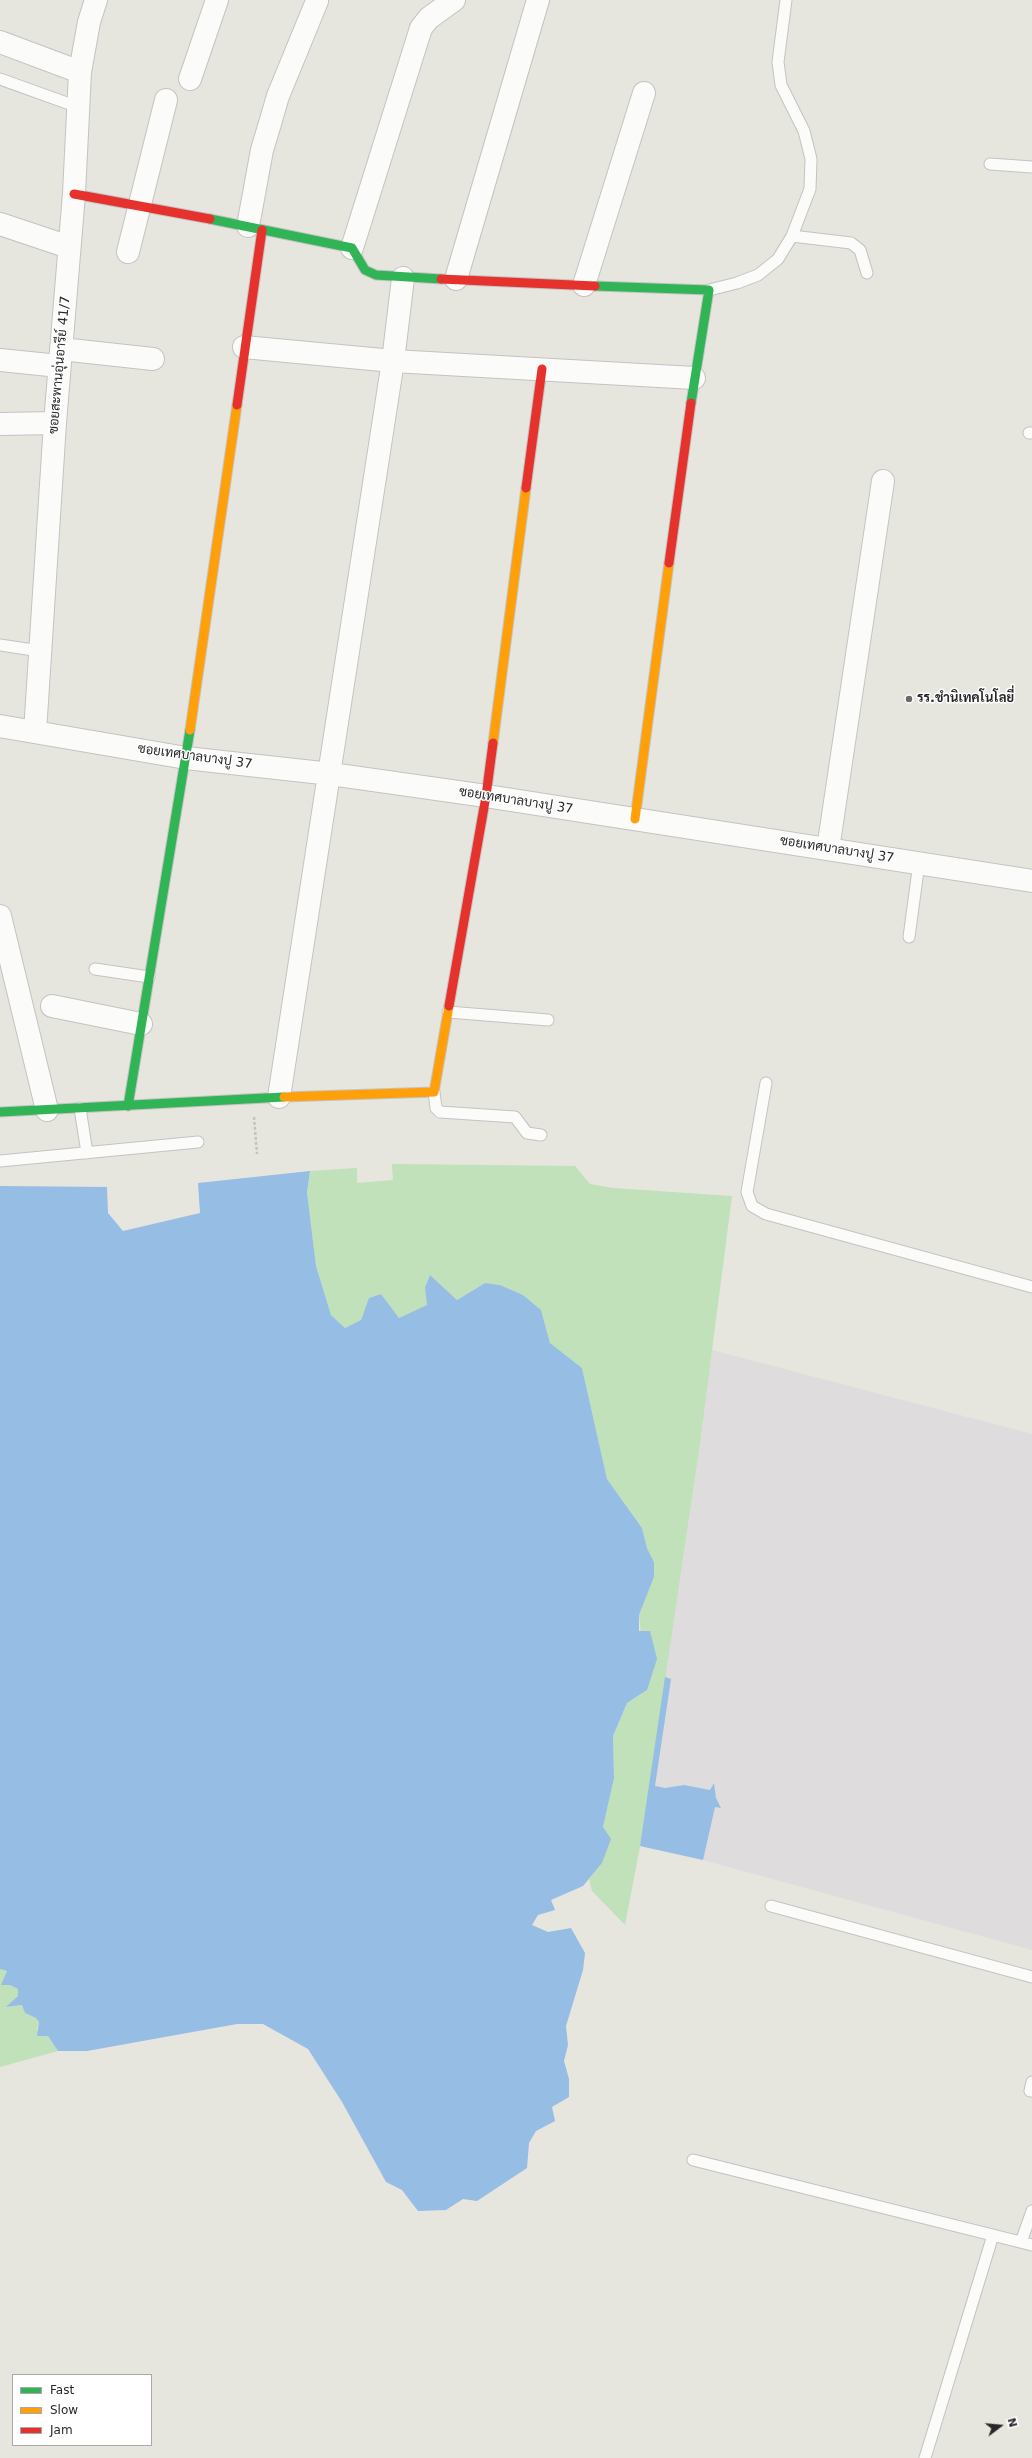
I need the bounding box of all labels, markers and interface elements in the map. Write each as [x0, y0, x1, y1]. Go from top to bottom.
street label: ซอยสะพานอุ่นอารีย์ 41/7 [46, 295, 74, 435]
place label: รร.ชำนิเทคโนโลยี่ [917, 691, 1014, 707]
marker: รร.ชำนิเทคโนโลยี่ [904, 694, 914, 704]
street label: ซอยเทศบาลบางปู 37 [137, 741, 253, 773]
street label: ซอยเทศบาลบางปู 37 [458, 784, 574, 818]
street label: ซอยเทศบาลบางปู 37 [779, 833, 895, 867]
legend [12, 2374, 152, 2446]
text: Fast [50, 2383, 74, 2397]
text: Slow [50, 2403, 78, 2417]
north arrow [980, 2406, 1020, 2446]
text: N [1004, 2416, 1020, 2429]
text: Jam [50, 2423, 73, 2437]

